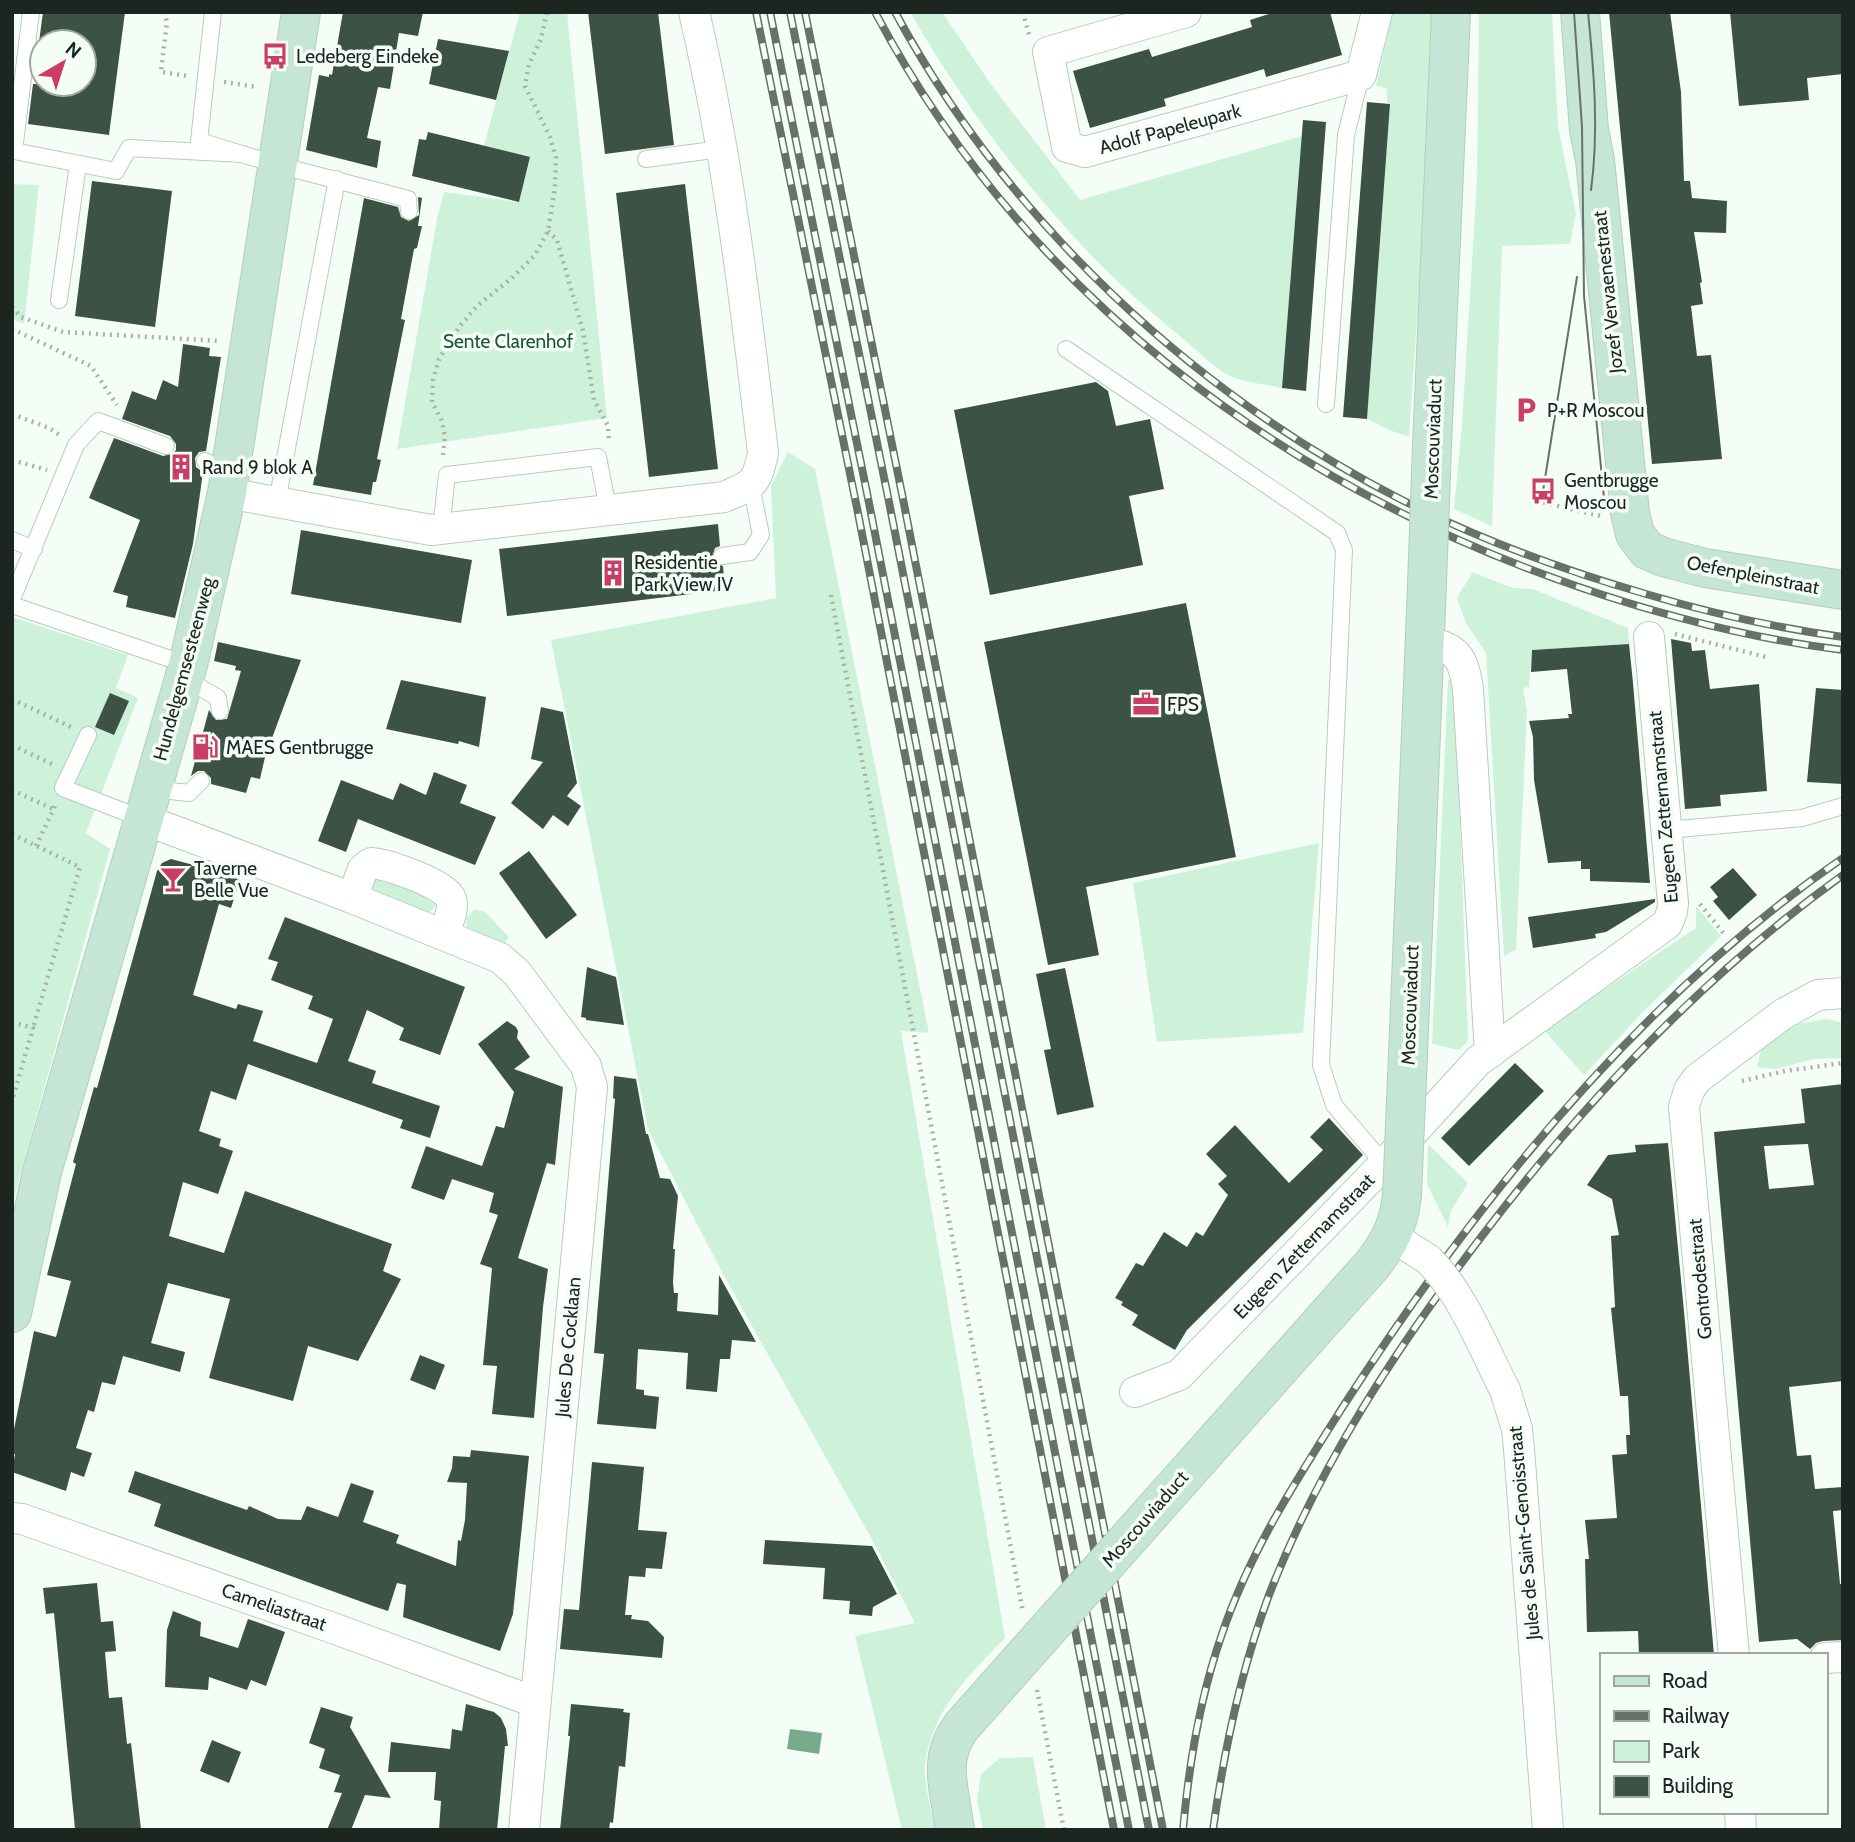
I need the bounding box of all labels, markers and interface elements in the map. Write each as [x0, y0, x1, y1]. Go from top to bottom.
north arrow [28, 28, 98, 98]
text: N [61, 37, 86, 63]
bus stop icon: Ledeberg Eindeke [260, 41, 290, 71]
place label: Ledeberg Eindeke [296, 45, 439, 68]
street label: Adolf Papeleupark [1097, 99, 1244, 159]
street label: Jozef Vervaenestraat [1588, 209, 1628, 375]
park label: Sente Clarenhof [443, 330, 574, 353]
street label: Moscouviaduct [1419, 378, 1447, 500]
parking icon: P+R Moscou [1511, 395, 1541, 425]
place label: P+R Moscou [1547, 399, 1644, 422]
building icon: Rand 9 blok A [166, 452, 196, 482]
place label: Rand 9 blok A [202, 456, 313, 479]
place label: Gentbrugge Moscou [1564, 469, 1659, 514]
bus stop icon: Gentbrugge Moscou [1528, 476, 1558, 506]
place label: Residentie Park View IV [634, 551, 734, 596]
street label: Oefenpleinstraat [1685, 551, 1822, 599]
building icon: Residentie Park View IV [598, 558, 628, 588]
street label: Hundelgemsesteenweg [148, 574, 220, 763]
office icon: FPS [1131, 689, 1161, 719]
place label: FPS [1167, 693, 1199, 716]
street label: Eugeen Zetternamstraat [1643, 709, 1683, 904]
fuel station icon: MAES Gentbrugge [190, 732, 220, 762]
place label: MAES Gentbrugge [226, 736, 374, 759]
place label: Taverne Belle Vue [194, 857, 269, 902]
bar icon: Taverne Belle Vue [158, 864, 188, 894]
street label: Moscouviaduct [1396, 944, 1424, 1066]
street label: Eugeen Zetternamstraat [1229, 1168, 1380, 1323]
street label: Gontrodestraat [1683, 1217, 1717, 1340]
street label: Jules De Cocklaan [550, 1276, 586, 1419]
street label: Jules de Saint-Genoisstraat [1503, 1425, 1545, 1642]
street label: Moscouviaduct [1097, 1466, 1194, 1572]
street label: Cameliastraat [219, 1578, 330, 1636]
legend [1600, 1653, 1827, 1814]
text: Road [1662, 1668, 1708, 1693]
text: Railway [1662, 1703, 1730, 1728]
text: Park [1662, 1738, 1700, 1763]
text: Building [1662, 1773, 1734, 1798]

